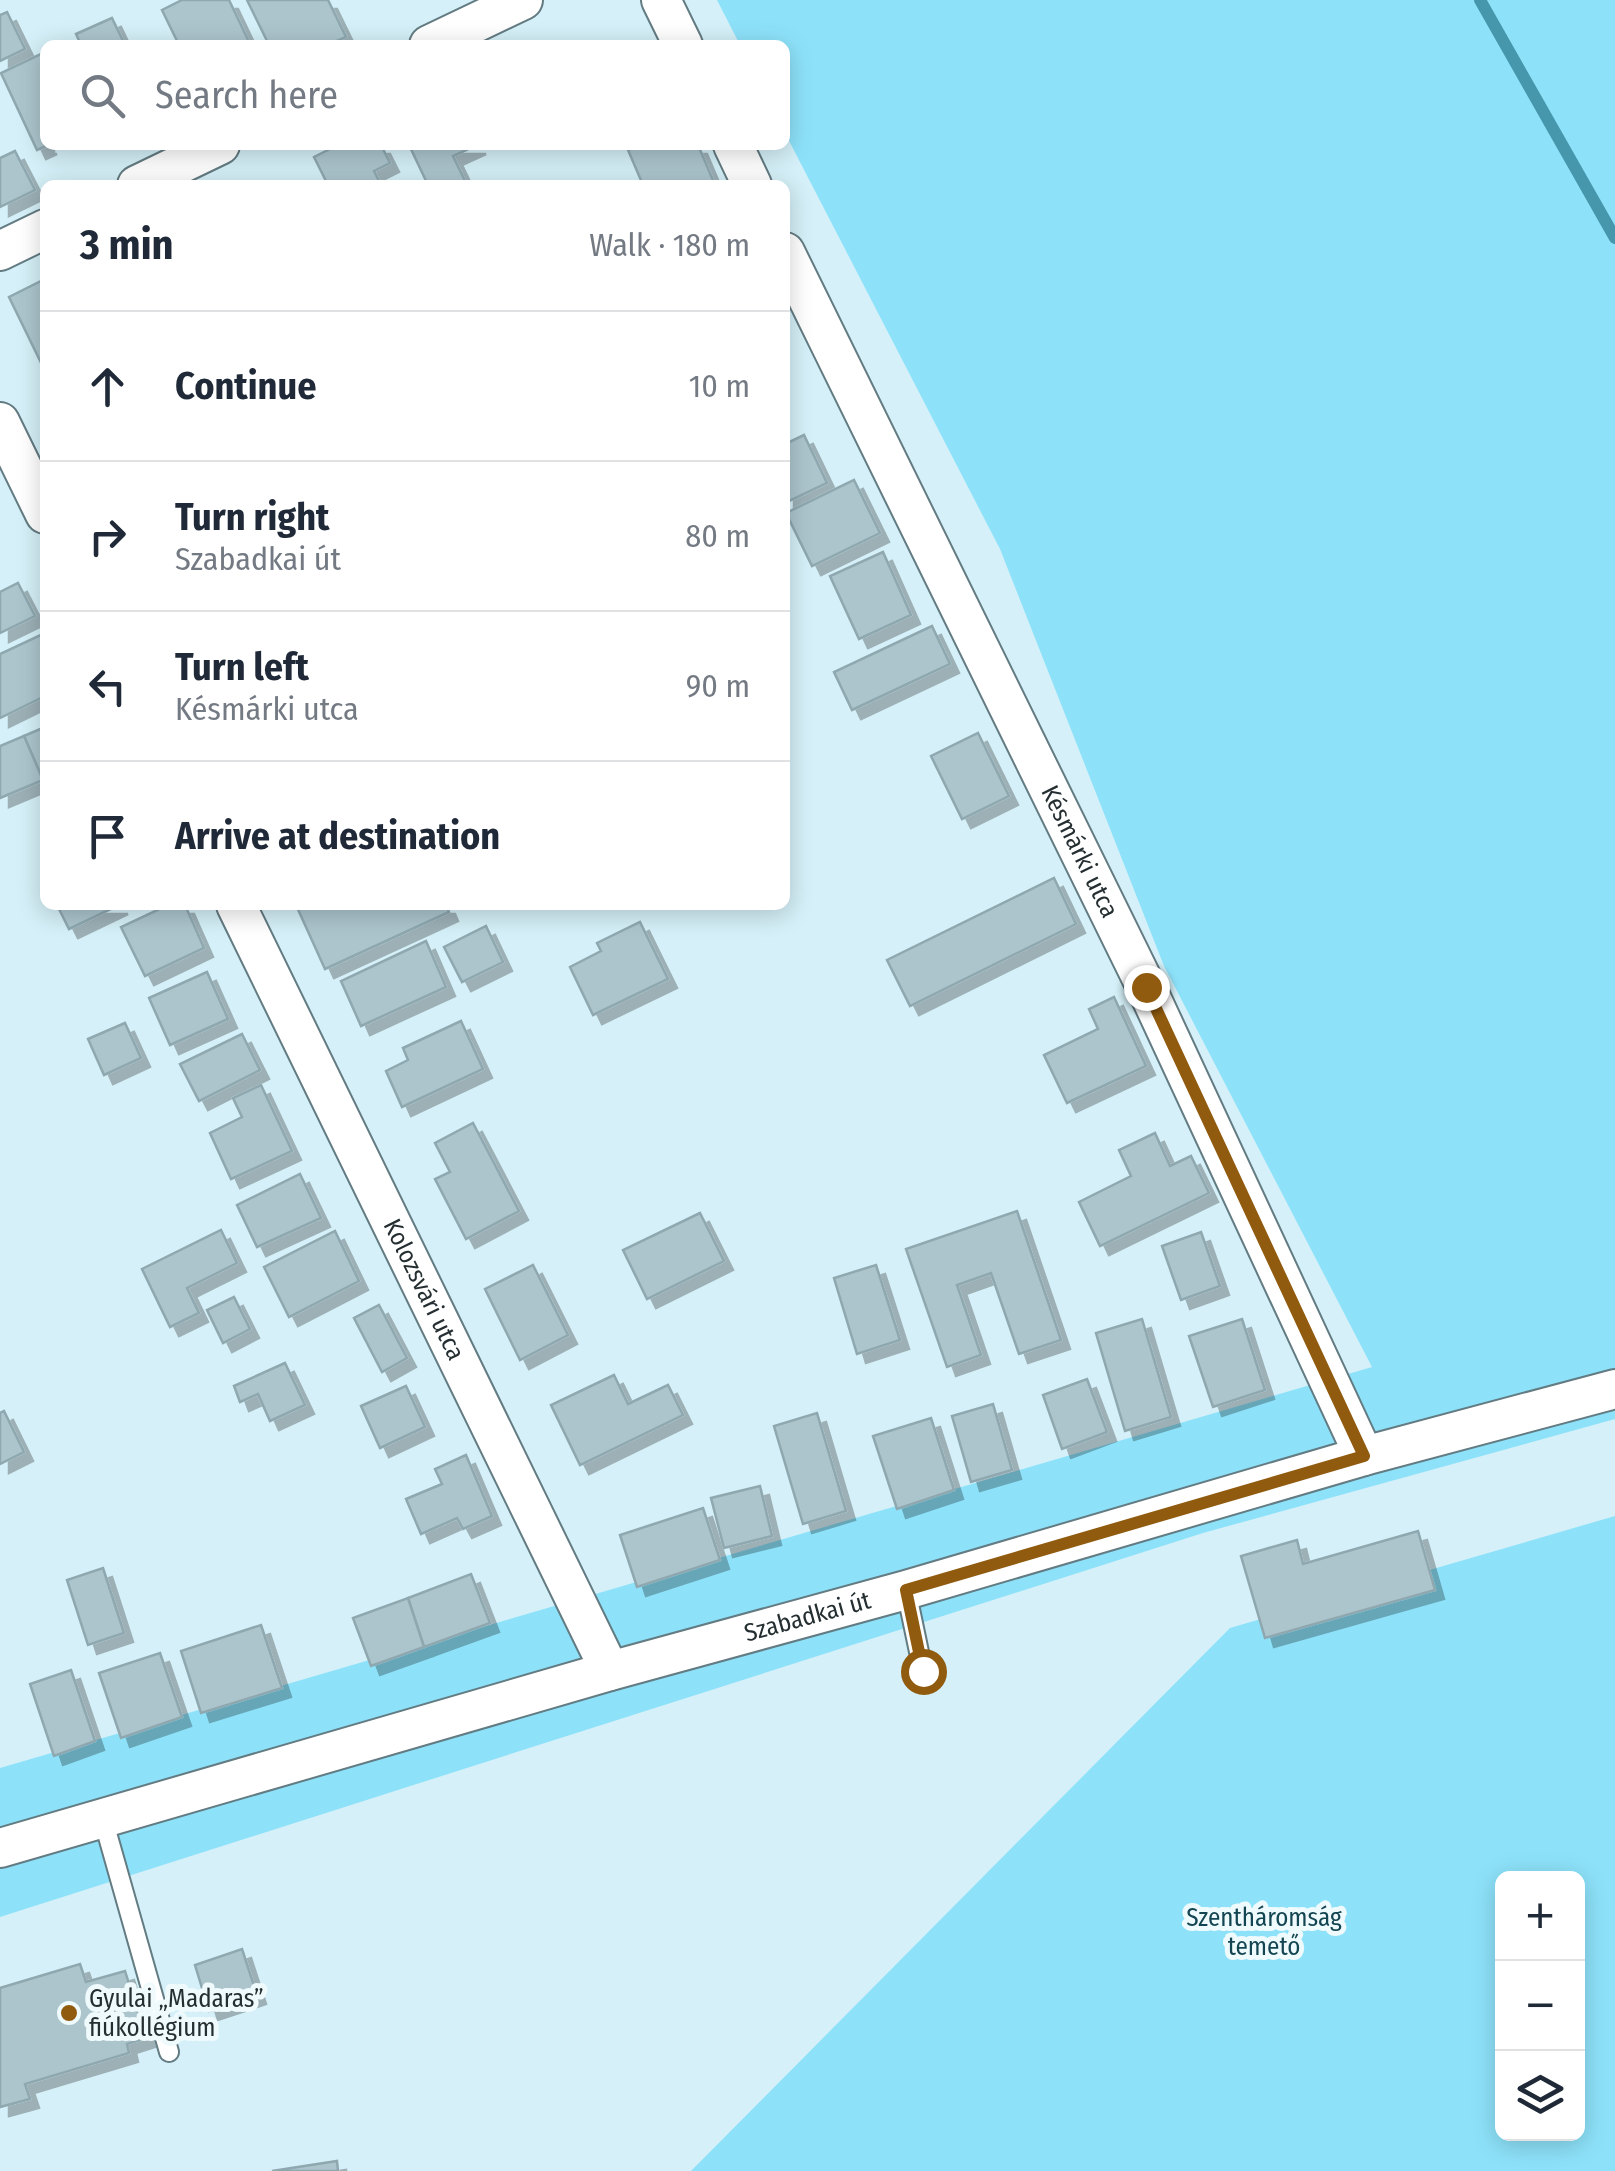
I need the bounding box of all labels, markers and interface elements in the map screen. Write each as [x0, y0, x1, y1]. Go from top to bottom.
search box [40, 40, 790, 150]
icon: search [75, 68, 130, 123]
text: Search here [155, 72, 338, 118]
text: 3 min [80, 220, 174, 270]
text: Walk · 180 m [589, 226, 750, 264]
icon: ahead [80, 359, 135, 414]
text: Continue [175, 363, 316, 409]
text: 10 m [689, 367, 750, 405]
text: Turn right [175, 494, 329, 540]
icon: right [80, 509, 135, 564]
text: 80 m [685, 517, 750, 555]
text: Szabadkai út [175, 540, 341, 578]
text: Turn left [175, 644, 309, 690]
icon: left [80, 659, 135, 714]
text: 90 m [686, 667, 750, 705]
text: Késmárki utca [175, 690, 359, 728]
street label: Késmárki utca [1034, 781, 1125, 923]
icon: arrive [80, 809, 135, 864]
text: Arrive at destination [175, 813, 500, 859]
route end [1124, 965, 1170, 1011]
street label: Kolozsvári utca [377, 1214, 471, 1365]
street label: Szabadkai út [741, 1585, 875, 1649]
route start [901, 1649, 947, 1695]
map controls [1495, 1871, 1585, 2141]
button: + [1495, 1871, 1585, 1961]
park label: Szentháromság temető [1186, 1903, 1342, 1962]
button: − [1495, 1961, 1585, 2051]
place label: Gyulai „Madaras” fiúkollégium [89, 1984, 264, 2043]
marker: Gyulai „Madaras” fiúkollégium [58, 2002, 80, 2024]
button: layers [1495, 2051, 1585, 2141]

